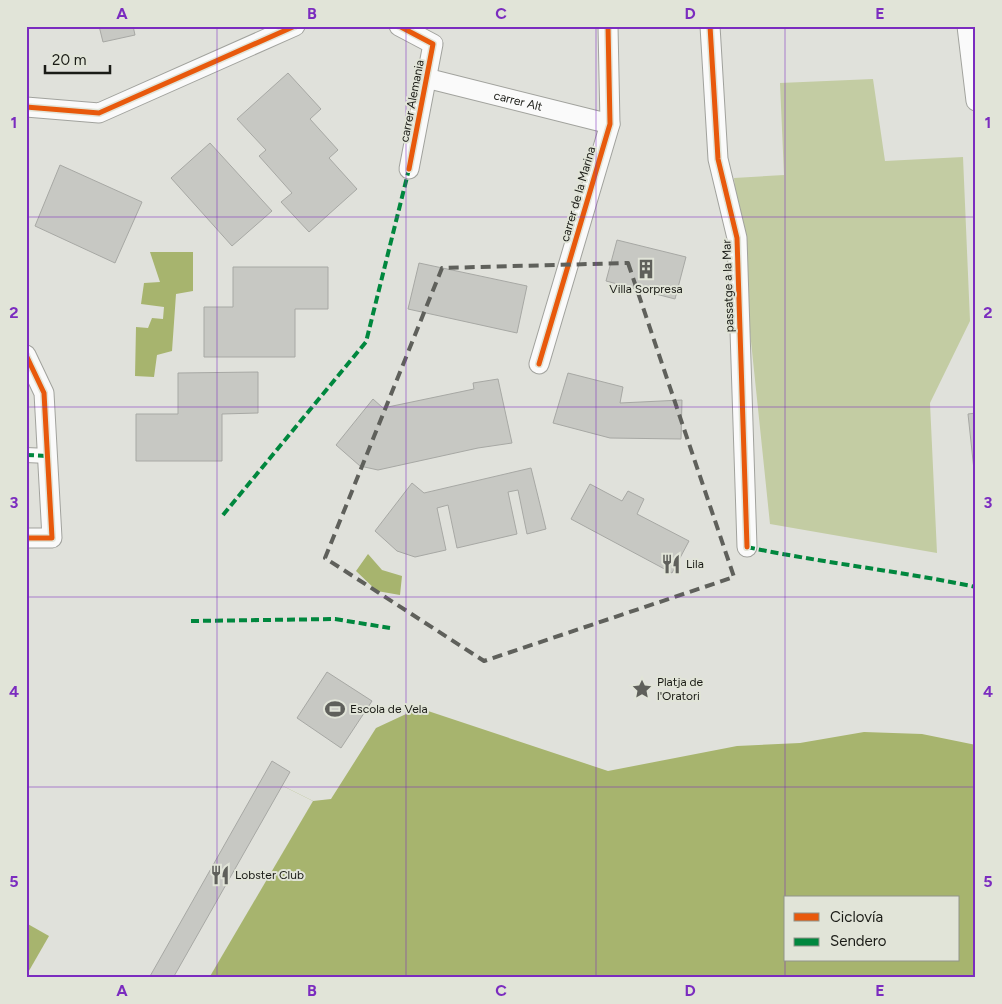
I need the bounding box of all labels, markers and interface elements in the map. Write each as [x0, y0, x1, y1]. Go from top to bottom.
text: A [116, 4, 128, 23]
text: B [307, 4, 317, 23]
text: C [495, 4, 507, 23]
text: D [684, 4, 696, 23]
text: E [875, 4, 885, 23]
scale bar [45, 42, 110, 74]
text: 20 m [52, 51, 86, 69]
street label: carrer Alemania [397, 59, 427, 143]
street label: carrer Alt [492, 88, 544, 114]
text: 1 [11, 113, 17, 132]
text: 1 [985, 113, 991, 132]
street label: carrer de la Marina [558, 145, 598, 243]
street label: passatge a la Mar [719, 239, 737, 333]
building icon: Villa Sorpresa [635, 258, 657, 280]
place label: Villa Sorpresa [609, 282, 683, 296]
text: 2 [9, 303, 19, 322]
text: 2 [983, 303, 993, 322]
text: 3 [10, 493, 19, 512]
text: 3 [984, 493, 993, 512]
restaurant icon: Lila [660, 553, 682, 575]
place label: Lila [686, 557, 704, 571]
place label: Platja de l'Oratori [657, 675, 704, 703]
place icon: Platja de l'Oratori [631, 678, 653, 700]
text: 4 [9, 682, 19, 701]
text: 4 [983, 682, 993, 701]
sports icon: Escola de Vela [324, 698, 346, 720]
place label: Escola de Vela [350, 702, 428, 716]
restaurant icon: Lobster Club [209, 864, 231, 886]
place label: Lobster Club [235, 868, 304, 882]
text: 5 [9, 872, 19, 891]
text: 5 [983, 872, 993, 891]
legend [784, 896, 960, 962]
text: Ciclovía [830, 908, 883, 926]
text: Sendero [830, 932, 887, 950]
text: A [116, 981, 128, 1000]
text: B [307, 981, 317, 1000]
text: C [495, 981, 507, 1000]
text: D [684, 981, 696, 1000]
text: E [875, 981, 885, 1000]

